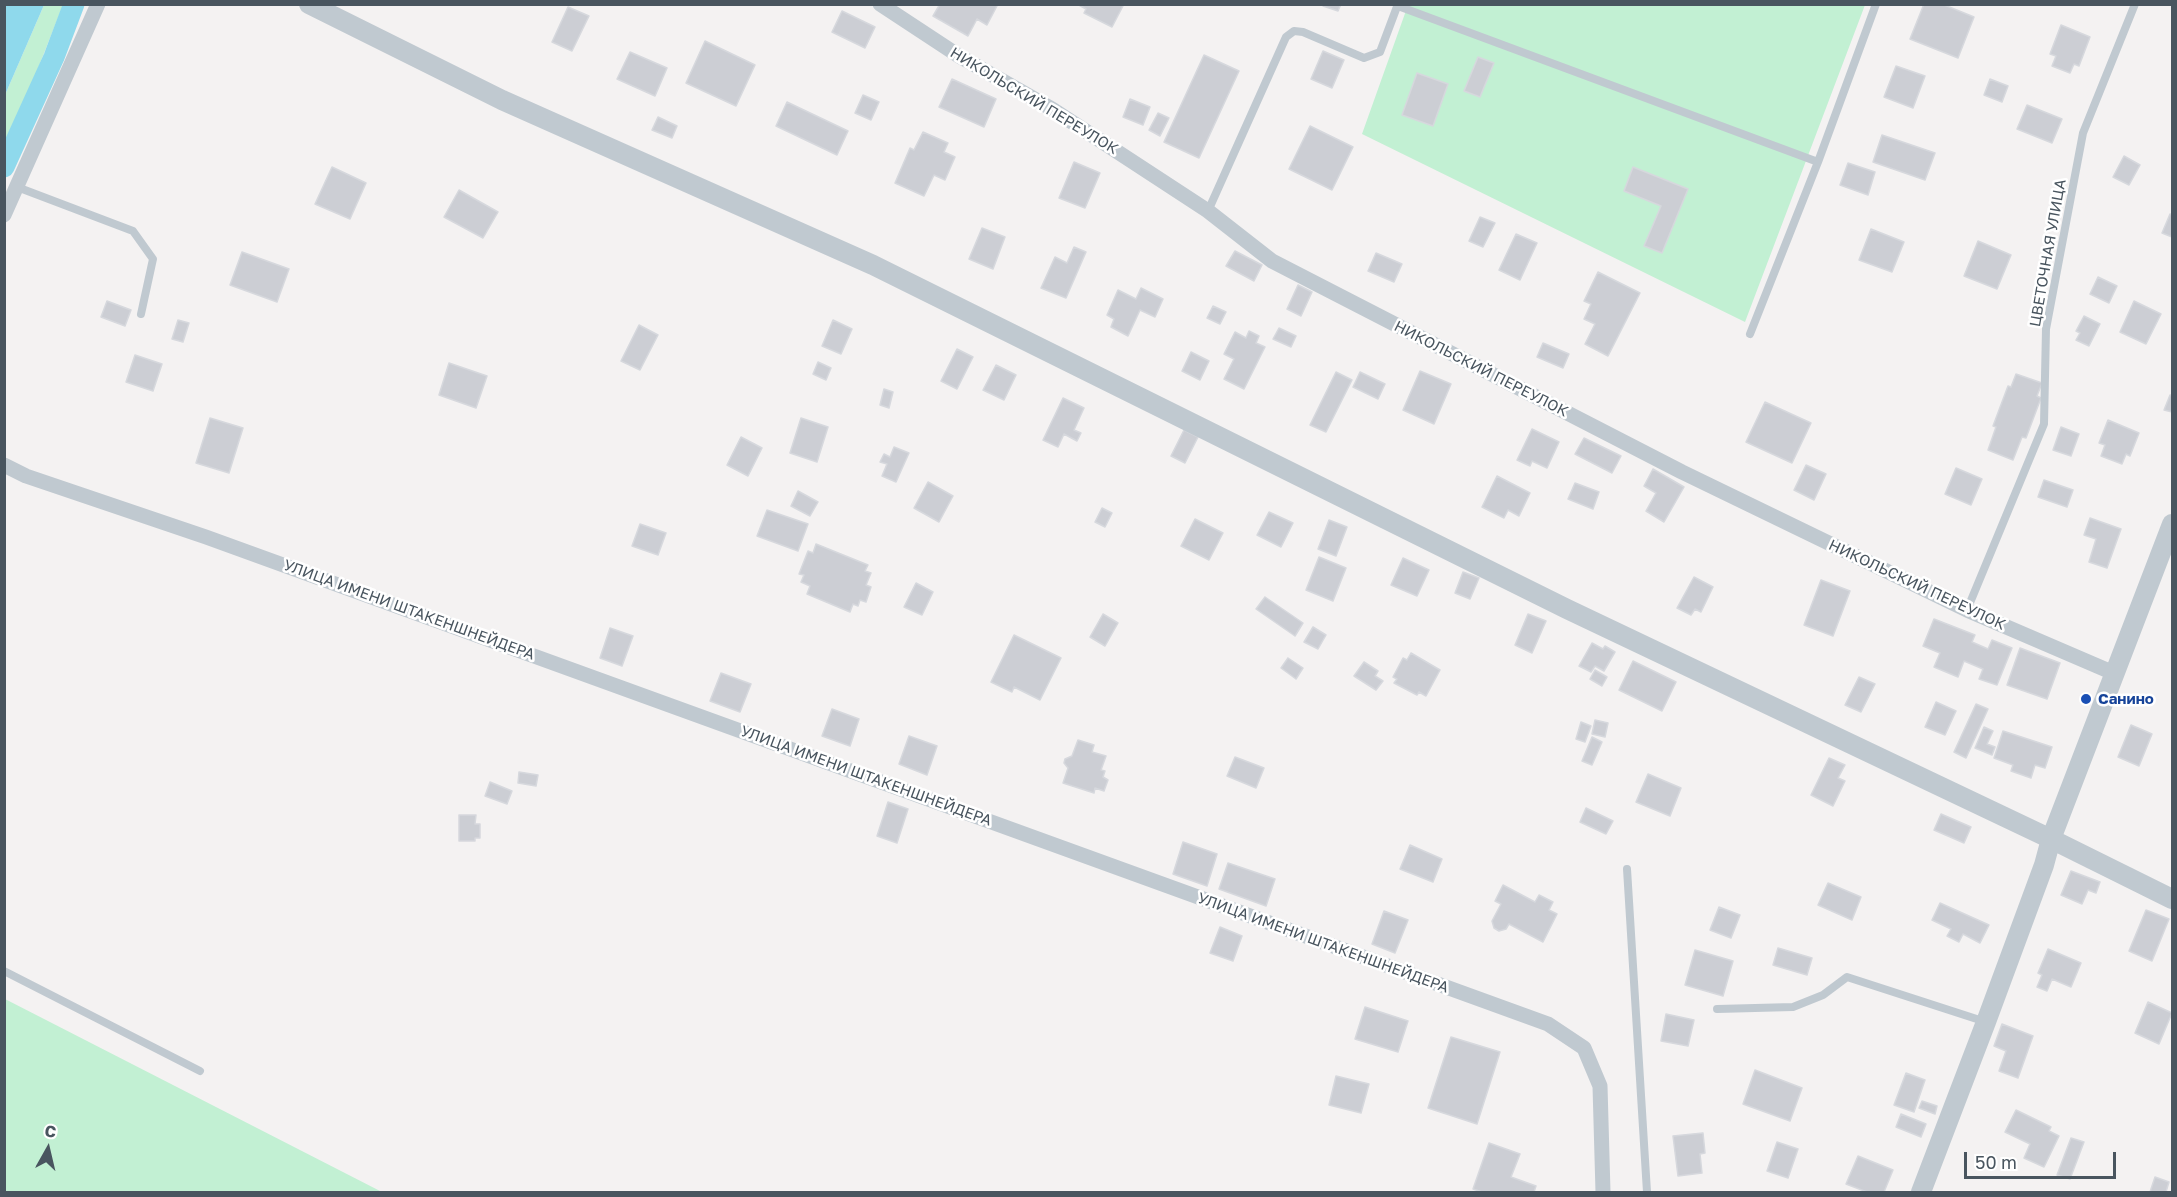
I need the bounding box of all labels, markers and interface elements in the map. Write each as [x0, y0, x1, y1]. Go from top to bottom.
street label: НИКОЛЬСКИЙ ПЕРЕУЛОК [947, 44, 1121, 158]
street label: ЦВЕТОЧНАЯ УЛИЦА [2026, 178, 2070, 328]
street label: НИКОЛЬСКИЙ ПЕРЕУЛОК [1391, 317, 1571, 421]
street label: НИКОЛЬСКИЙ ПЕРЕУЛОК [1826, 536, 2008, 634]
street label: УЛИЦА ИМЕНИ ШТАКЕНШНЕЙДЕРА [281, 556, 537, 664]
place label: Санино [2098, 690, 2154, 708]
marker: Санино [2079, 692, 2093, 706]
street label: УЛИЦА ИМЕНИ ШТАКЕНШНЕЙДЕРА [738, 722, 994, 830]
street label: УЛИЦА ИМЕНИ ШТАКЕНШНЕЙДЕРА [1195, 889, 1451, 997]
north arrow [18, 1119, 78, 1179]
text: С [43, 1120, 58, 1142]
scale bar [1967, 1140, 2118, 1178]
text: 50 m [1975, 1151, 2017, 1173]

